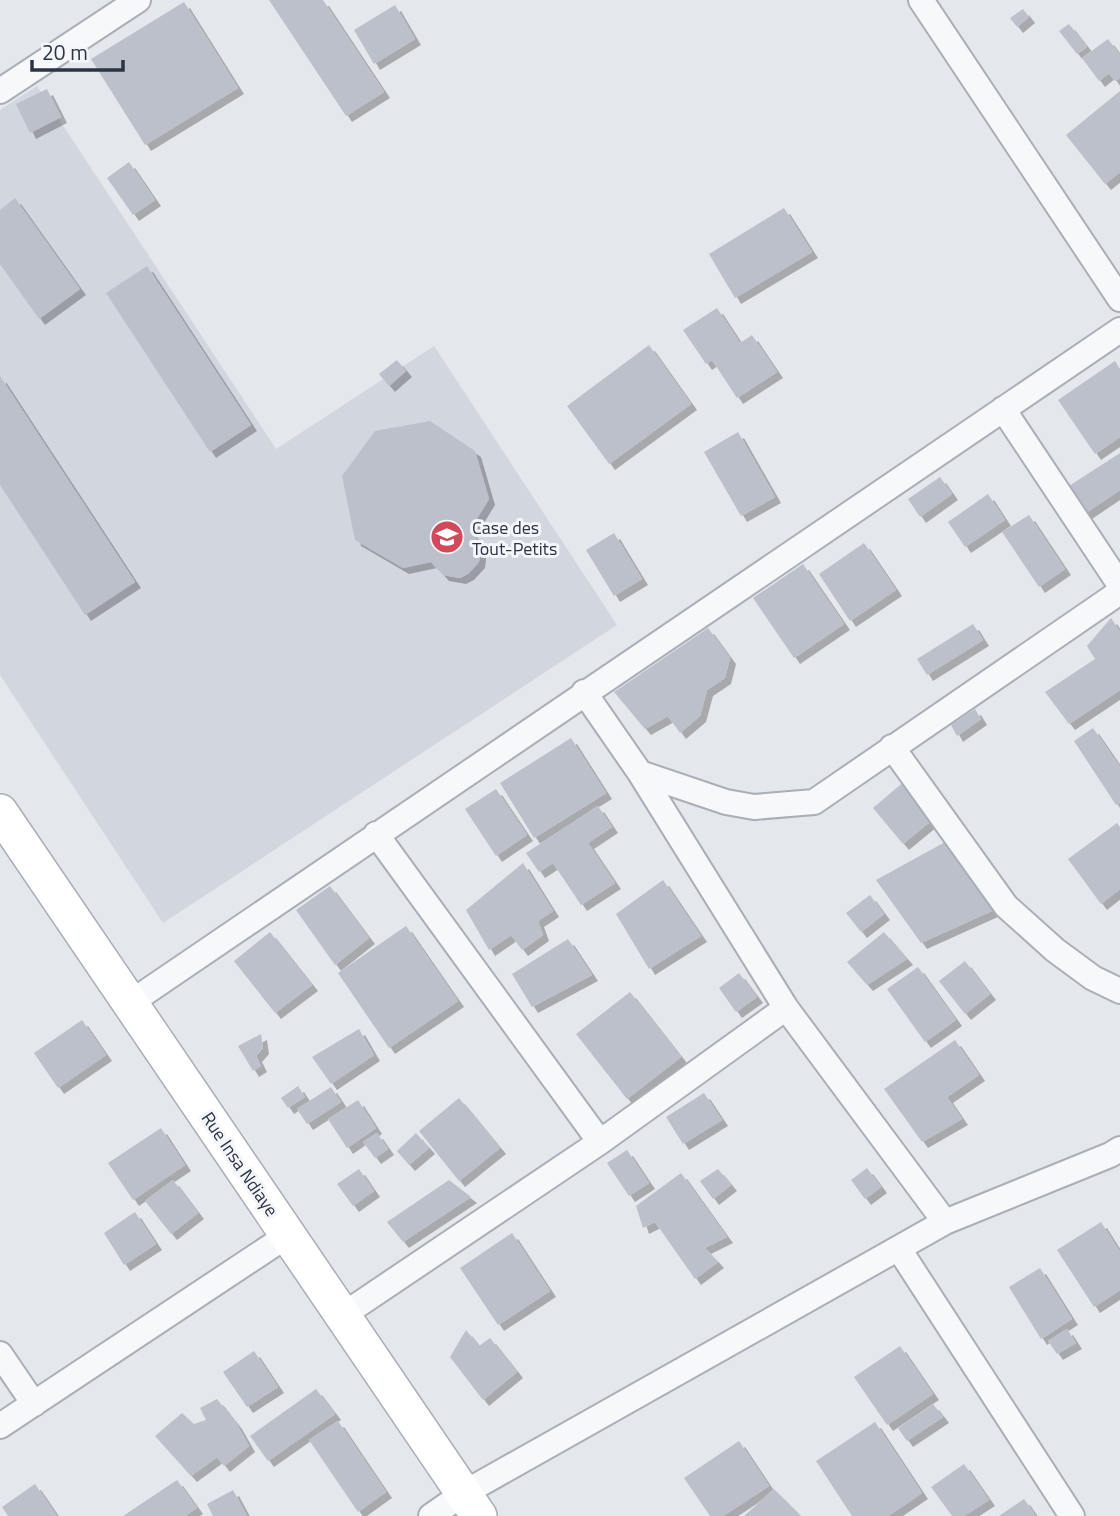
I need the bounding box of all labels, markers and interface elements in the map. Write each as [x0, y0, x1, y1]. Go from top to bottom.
scale bar [32, 28, 122, 72]
text: 20 m [42, 36, 88, 68]
place label: Case des Tout-Petits [472, 514, 557, 562]
school or university icon: Case des Tout-Petits [428, 518, 466, 556]
street label: Rue Insa Ndiaye [195, 1106, 285, 1222]

